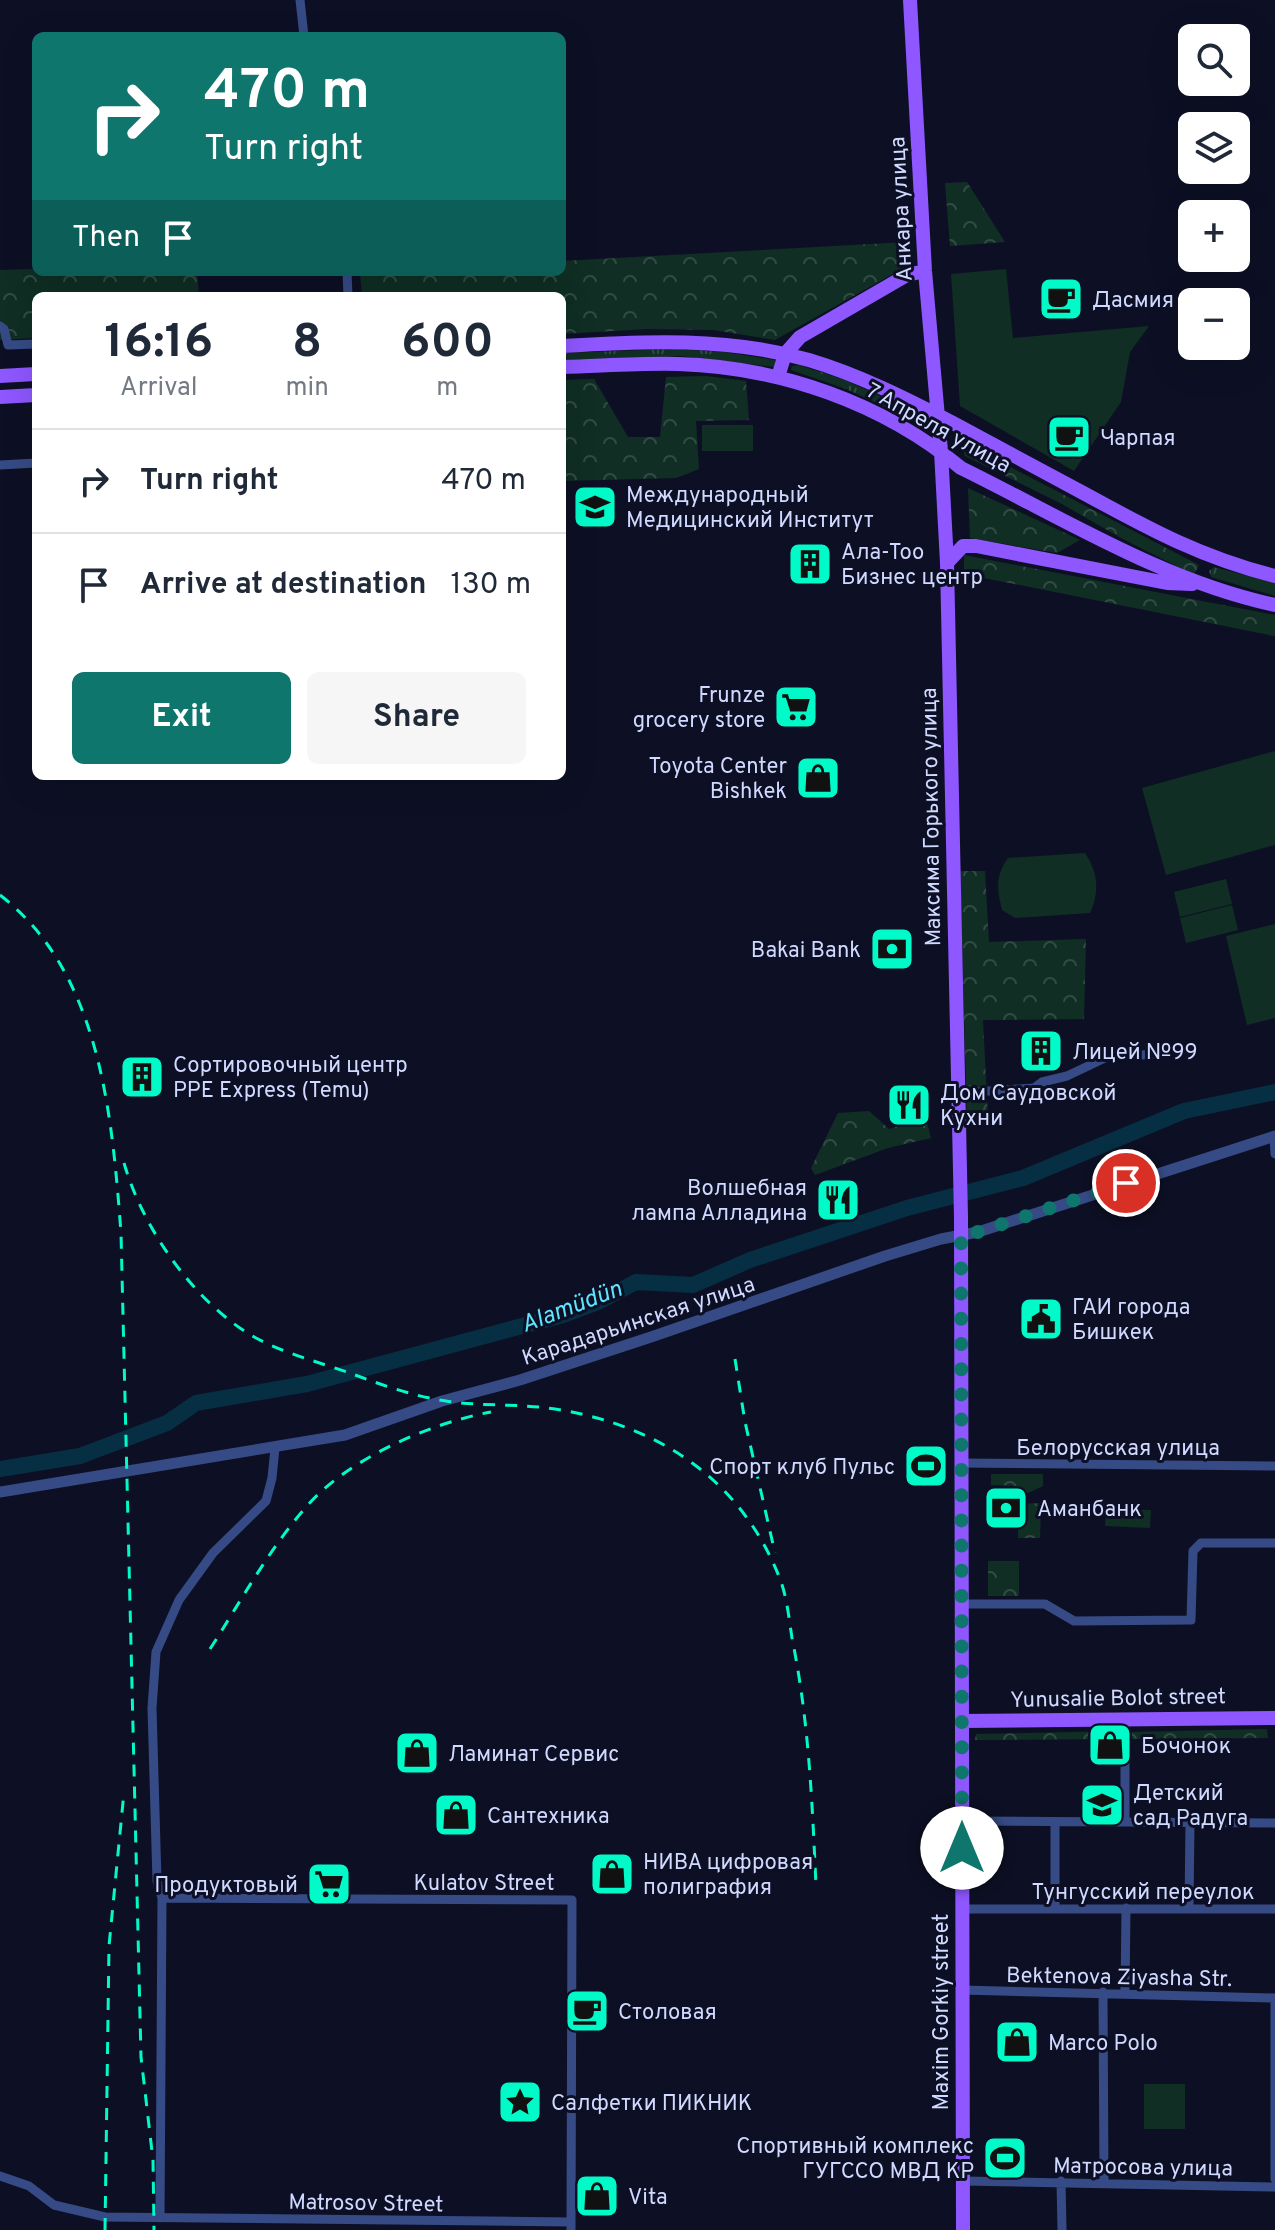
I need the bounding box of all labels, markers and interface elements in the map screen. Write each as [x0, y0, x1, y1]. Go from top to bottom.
map controls [1178, 24, 1250, 360]
button: search [1178, 24, 1250, 96]
text: 470 m [204, 58, 370, 128]
icon: right [72, 64, 176, 168]
button: layers [1178, 112, 1250, 184]
text: Turn right [204, 127, 363, 173]
street label: Анкара улица [885, 136, 920, 282]
button: + [1178, 200, 1250, 272]
icon: arrive [156, 216, 200, 260]
text: Then [72, 220, 140, 257]
cafe icon: Дасмия [1037, 275, 1085, 323]
place label: Дасмия [1092, 288, 1174, 315]
button: − [1178, 288, 1250, 360]
text: 16:16 [104, 314, 213, 374]
text: 8 [292, 314, 322, 374]
text: 600 [401, 314, 494, 374]
text: Arrival [120, 372, 198, 405]
text: min [286, 372, 329, 405]
text: m [436, 372, 458, 405]
street label: 7 Апреля улица [861, 378, 1015, 480]
cafe icon: Чарпая [1045, 413, 1093, 461]
place label: Чарпая [1100, 426, 1176, 453]
icon: right [72, 459, 116, 503]
text: Turn right [140, 463, 278, 500]
text: 470 m [441, 463, 526, 500]
school or university icon: Международный Медицинский Институт [571, 483, 619, 531]
place label: Международный Медицинский Институт [626, 483, 874, 535]
building icon: Ала-Тоо Бизнес центр [786, 540, 834, 588]
place label: Ала-Тоо Бизнес центр [841, 540, 983, 592]
icon: arrive [72, 563, 116, 607]
text: Arrive at destination [140, 567, 426, 604]
text: 130 m [450, 567, 531, 604]
button: Exit [72, 672, 291, 764]
button: Share [307, 672, 526, 764]
place label: Frunze grocery store [633, 683, 765, 735]
supermarket icon: Frunze grocery store [772, 683, 820, 731]
street label: Максима Горького улица [917, 687, 948, 947]
place label: Toyota Center Bishkek [648, 754, 787, 806]
shop icon: Toyota Center Bishkek [794, 754, 842, 802]
bank icon: Bakai Bank [868, 925, 916, 973]
place label: Bakai Bank [751, 938, 861, 965]
building icon: Лицей №99 [1017, 1027, 1065, 1075]
place label: Лицей №99 [1072, 1040, 1198, 1067]
building icon: Сортировочный центр PPE Express (Temu) [118, 1053, 166, 1101]
place label: Сортировочный центр PPE Express (Temu) [173, 1053, 408, 1105]
restaurant icon: Дом Саудовской Кухни [885, 1081, 933, 1129]
place label: Дом Саудовской Кухни [940, 1081, 1117, 1133]
pin [1092, 1149, 1160, 1217]
icon: arrive [1104, 1161, 1148, 1205]
place label: Волшебная лампа Алладина [632, 1176, 807, 1228]
restaurant icon: Волшебная лампа Алладина [814, 1176, 862, 1224]
street label: Карадарьинская улица [519, 1272, 759, 1373]
water label: Alamüdün [517, 1275, 627, 1341]
public building icon: ГАИ города Бишкек [1017, 1295, 1065, 1343]
place label: ГАИ города Бишкек [1072, 1295, 1190, 1347]
street label: Белорусская улица [1016, 1436, 1220, 1463]
sports icon: Спорт клуб Пульс [902, 1442, 950, 1490]
place label: Спорт клуб Пульс [709, 1455, 895, 1482]
bank icon: Аманбанк [982, 1484, 1030, 1532]
place label: Аманбанк [1037, 1497, 1142, 1524]
street label: Yunusalie Bolot street [1010, 1684, 1226, 1715]
shop icon: Бочонок [1086, 1721, 1134, 1769]
shop icon: Ламинат Сервис [393, 1729, 441, 1777]
place label: Бочонок [1141, 1734, 1231, 1761]
place label: Ламинат Сервис [448, 1742, 619, 1769]
school or university icon: Детский сад Радуга [1078, 1781, 1126, 1829]
place label: Детский сад Радуга [1133, 1781, 1248, 1833]
shop icon: Сантехника [432, 1791, 480, 1839]
place label: Сантехника [487, 1804, 610, 1831]
position arrow [920, 1806, 1004, 1890]
shop icon: НИВА цифровая полиграфия [588, 1850, 636, 1898]
place label: НИВА цифровая полиграфия [643, 1850, 813, 1902]
supermarket icon: Продуктовый [305, 1860, 353, 1908]
street label: Kulatov Street [413, 1871, 555, 1898]
place label: Продуктовый [154, 1873, 298, 1900]
street label: Тунгусский переулок [1031, 1880, 1255, 1907]
street label: Maxim Gorkiy street [929, 1913, 956, 2111]
street label: Bektenova Ziyasha Str. [1006, 1963, 1232, 1994]
cafe icon: Столовая [563, 1987, 611, 2035]
place label: Столовая [618, 2000, 717, 2027]
shop icon: Marco Polo [993, 2018, 1041, 2066]
place label: Marco Polo [1048, 2031, 1158, 2058]
place icon: Салфетки ПИКНИК [496, 2078, 544, 2126]
place label: Салфетки ПИКНИК [551, 2091, 752, 2118]
place label: Спортивный комплекс ГУГССО МВД КР [736, 2134, 974, 2186]
sports icon: Спортивный комплекс ГУГССО МВД КР [981, 2134, 1029, 2182]
street label: Матросова улица [1053, 2153, 1233, 2184]
shop icon: Vita [573, 2172, 621, 2220]
place label: Vita [628, 2185, 668, 2212]
street label: Matrosov Street [288, 2190, 444, 2219]

